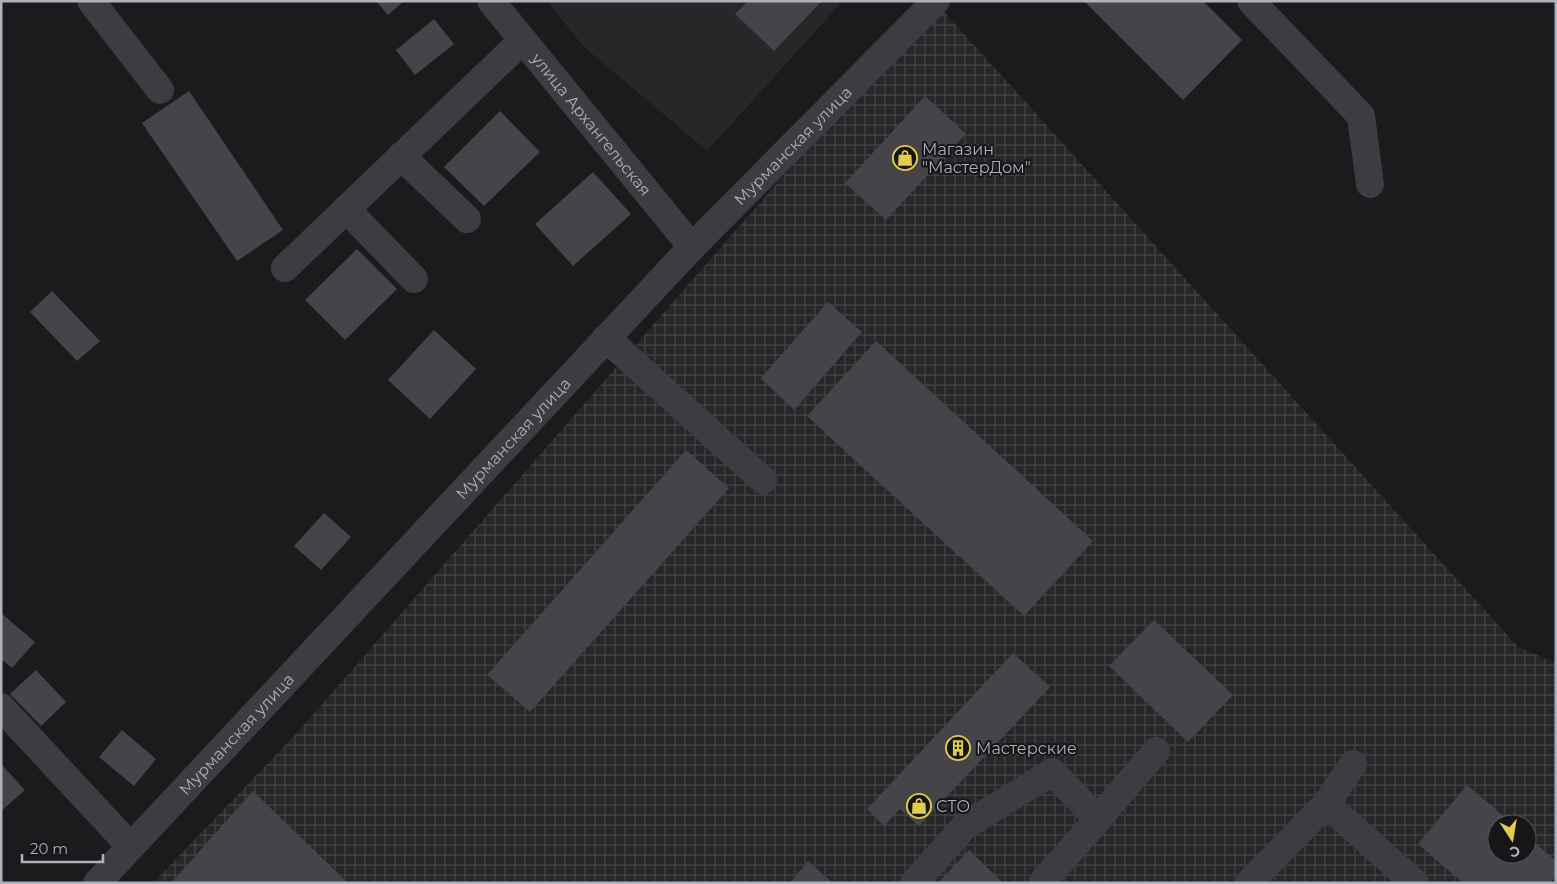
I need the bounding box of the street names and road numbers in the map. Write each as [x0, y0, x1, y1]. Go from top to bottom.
street label: улица Архангельская [527, 48, 655, 199]
street label: Мурманская улица [730, 82, 856, 209]
street label: Мурманская улица [452, 374, 574, 503]
street label: Мурманская улица [175, 669, 298, 799]

